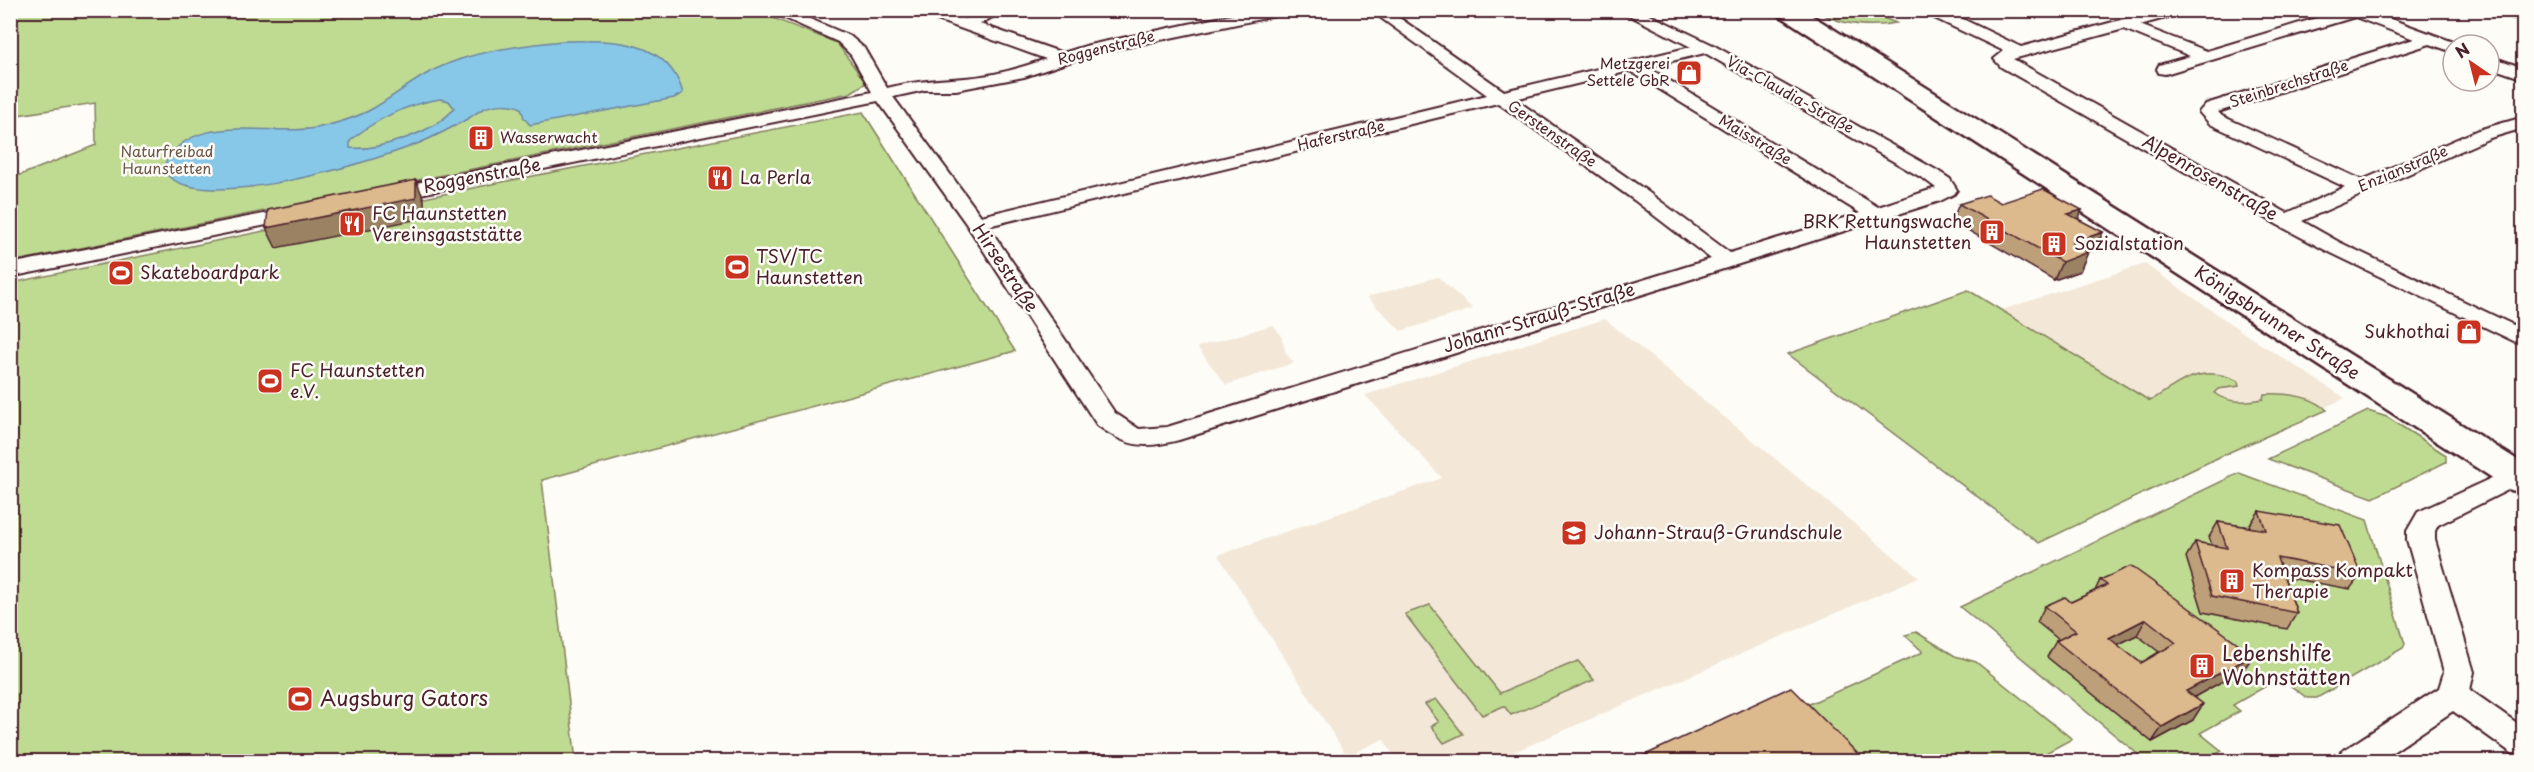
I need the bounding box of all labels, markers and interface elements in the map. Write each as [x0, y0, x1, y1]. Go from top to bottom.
street label: Roggenstraße [1055, 23, 1157, 70]
north arrow [2441, 33, 2501, 93]
text: N [2450, 36, 2474, 63]
street label: Via-Claudia-Straße [1723, 49, 1859, 138]
place label: Metzgerei Settele GbR [1586, 51, 1670, 91]
street label: Steinbrechstraße [2226, 53, 2351, 113]
shop icon: Metzgerei Settele GbR [1674, 58, 1704, 88]
street label: Gerstenstraße [1504, 94, 1602, 172]
street label: Maisstraße [1715, 108, 1797, 170]
street label: Haferstraße [1295, 113, 1387, 156]
building icon: Wasserwacht [466, 123, 496, 153]
place label: Wasserwacht [500, 125, 598, 148]
street label: Alpenrosenstraße [2138, 127, 2283, 226]
street label: Enzianstraße [2354, 138, 2451, 197]
park label: Naturfreibad Haunstetten [120, 139, 214, 179]
street label: Roggenstraße [421, 150, 543, 199]
restaurant icon: La Perla [705, 163, 735, 193]
place label: La Perla [740, 163, 812, 190]
place label: FC Haunstetten Vereinsgaststätte [372, 199, 522, 247]
place label: BRK Rettungswache Haunstetten [1803, 207, 1972, 255]
restaurant icon: FC Haunstetten Vereinsgaststätte [337, 209, 367, 239]
street label: Hirsestraße [967, 217, 1046, 317]
building icon: BRK Rettungswache Haunstetten [1977, 217, 2007, 247]
building icon: Sozialstation [2039, 229, 2069, 259]
place label: Sozialstation [2074, 229, 2184, 256]
place label: TSV/TC Haunstetten [756, 242, 864, 290]
sports icon: TSV/TC Haunstetten [722, 252, 752, 282]
sports icon: Skateboardpark [106, 258, 136, 288]
place label: Skateboardpark [140, 258, 279, 285]
street label: Königsbrunner Straße [2190, 258, 2366, 386]
street label: Johann-Strauß-Straße [1439, 275, 1638, 359]
place label: Sukhothai [2364, 317, 2450, 344]
shop icon: Sukhothai [2454, 317, 2484, 347]
place label: FC Haunstetten e.V. [290, 356, 425, 404]
sports icon: FC Haunstetten e.V. [255, 366, 285, 396]
school or university icon: Johann-Strauß-Grundschule [1559, 518, 1589, 548]
place label: Johann-Strauß-Grundschule [1594, 518, 1843, 545]
place label: Kompass Kompakt Therapie [2252, 556, 2413, 604]
building icon: Kompass Kompakt Therapie [2217, 566, 2247, 596]
place label: Lebenshilfe Wohnstätten [2222, 636, 2351, 692]
building icon: Lebenshilfe Wohnstätten [2187, 651, 2217, 681]
place label: Augsburg Gators [320, 681, 488, 713]
sports icon: Augsburg Gators [285, 684, 315, 714]

